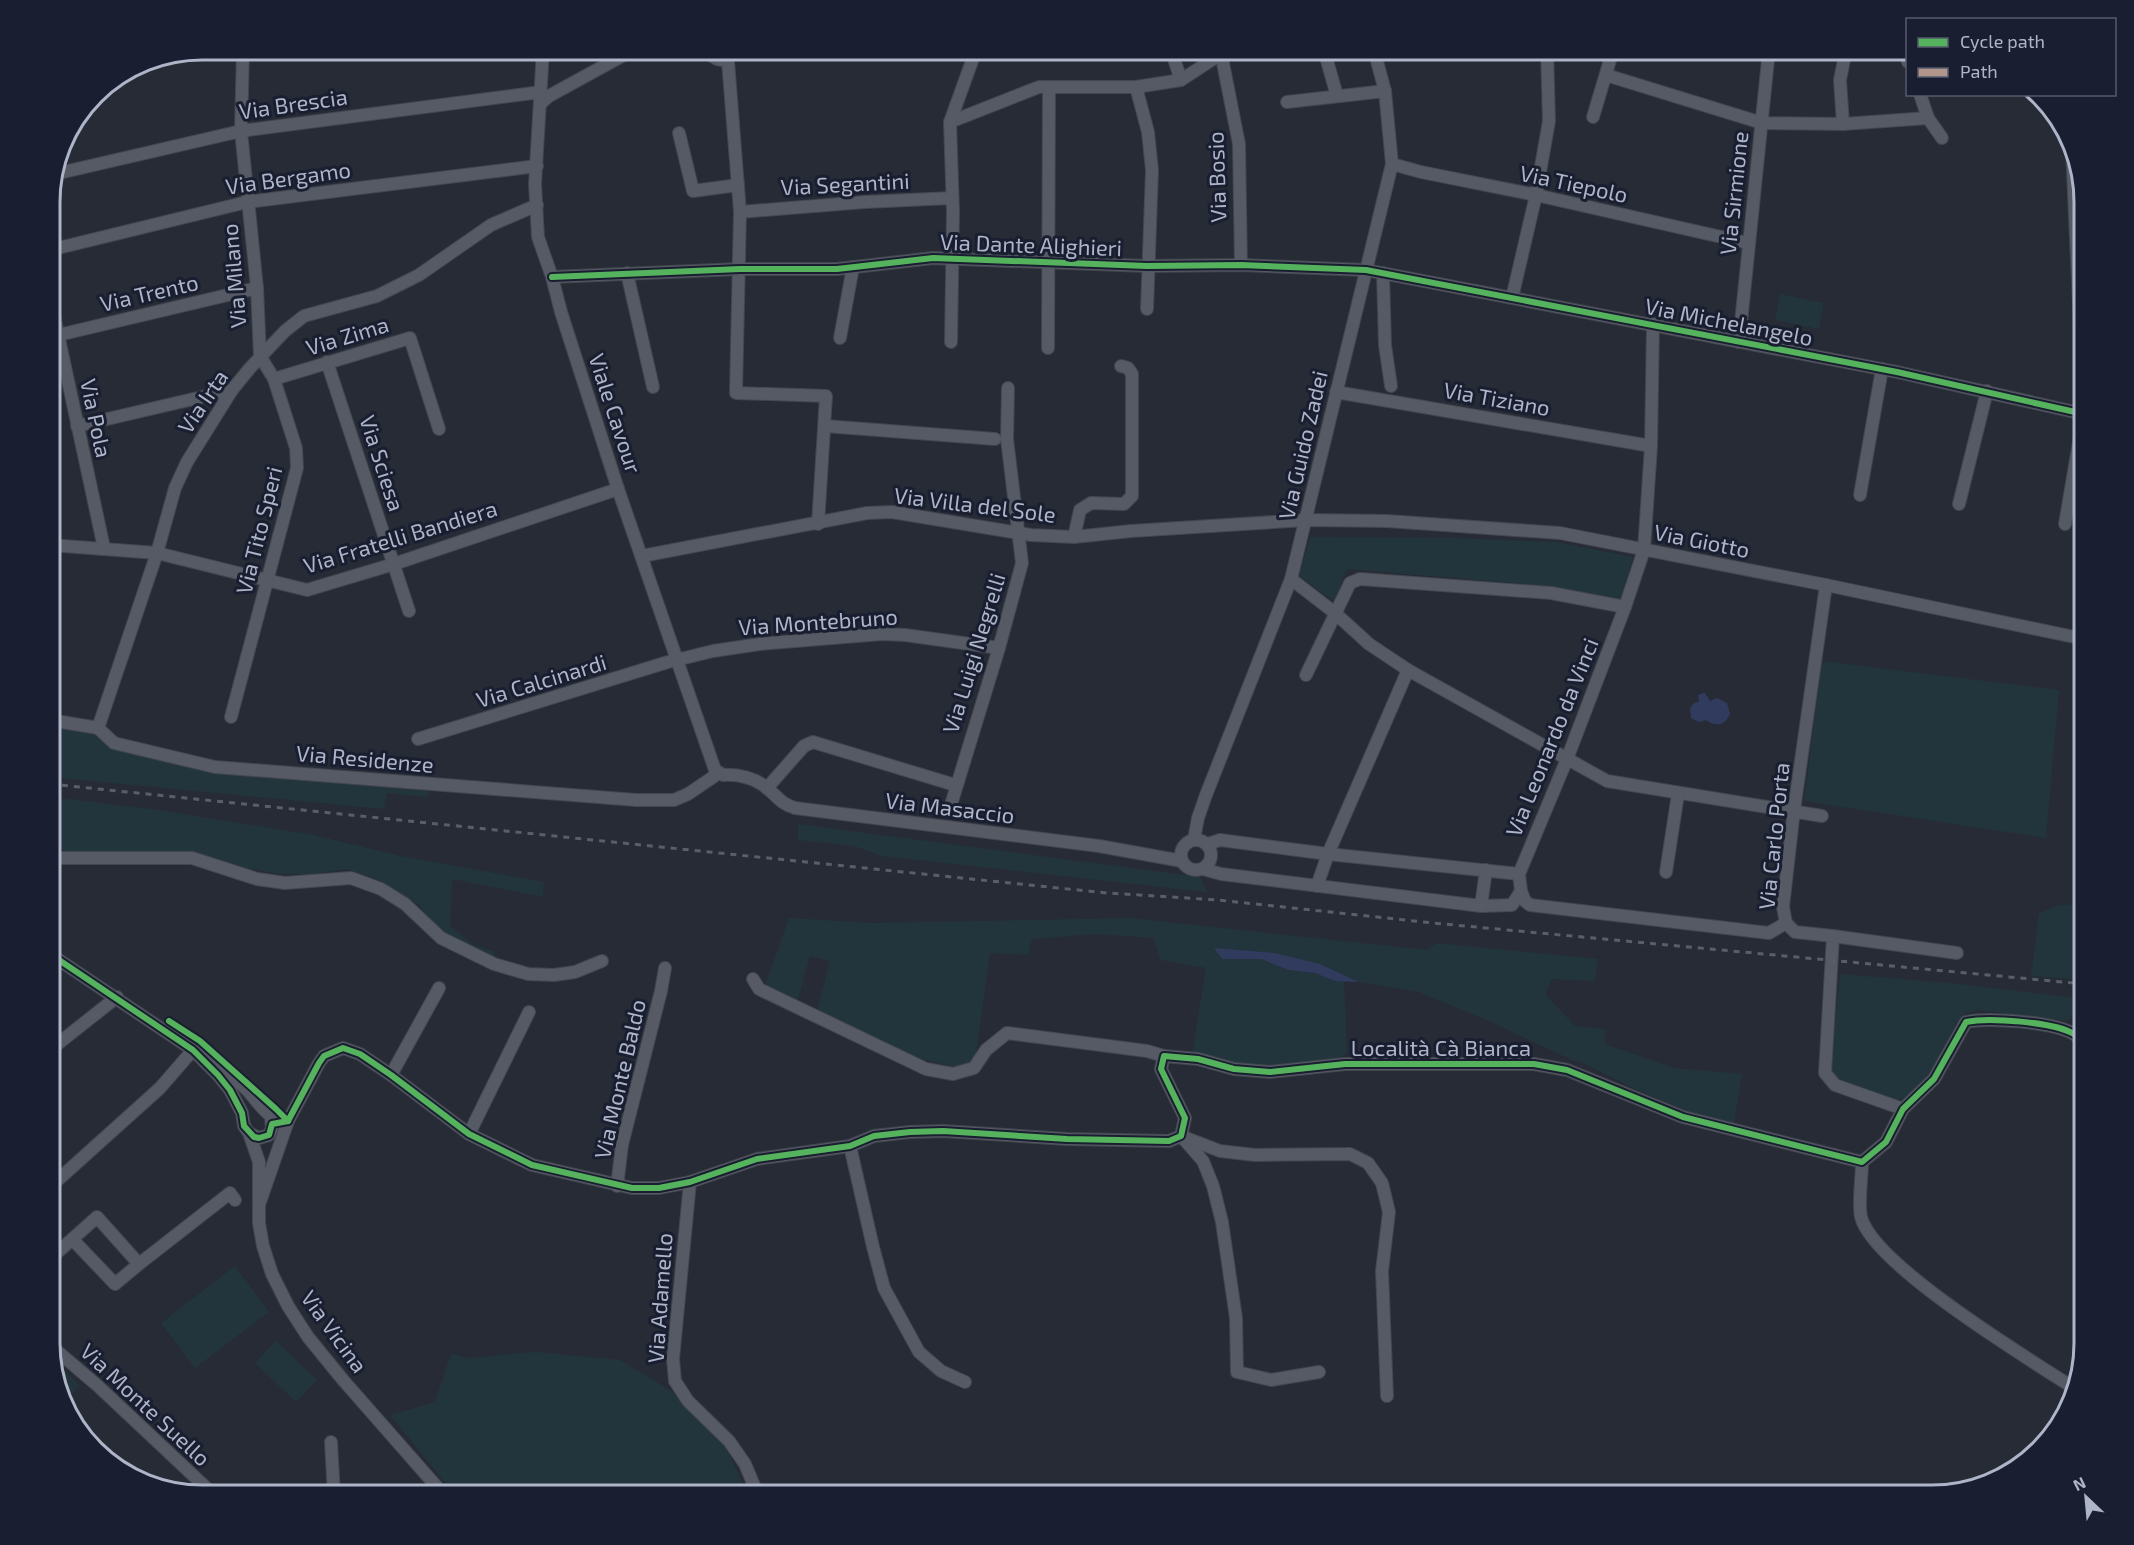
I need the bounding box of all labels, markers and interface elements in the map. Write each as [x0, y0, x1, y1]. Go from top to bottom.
legend [1906, 18, 2116, 96]
text: Cycle path [1960, 30, 2045, 52]
text: Path [1960, 60, 1998, 82]
street label: Via Brescia [237, 83, 349, 123]
street label: Via Sirmione [1714, 130, 1752, 256]
street label: Via Bosio [1201, 131, 1231, 223]
street label: Via Bergamo [224, 155, 352, 199]
street label: Via Tiepolo [1518, 159, 1630, 207]
street label: Via Segantini [780, 167, 910, 199]
street label: Via Milano [215, 223, 251, 329]
street label: Via Dante Alighieri [940, 228, 1122, 260]
street label: Via Trento [97, 268, 201, 316]
street label: Via Michelangelo [1643, 292, 1815, 350]
street label: Via Zima [303, 310, 391, 360]
street label: Viale Cavour [584, 350, 648, 476]
street label: Via Irta [171, 364, 233, 438]
street label: Via Guido Zadei [1272, 368, 1332, 522]
street label: Via Pola [76, 376, 118, 460]
street label: Via Tiziano [1442, 376, 1552, 420]
street label: Via Sciesa [355, 412, 411, 514]
street label: Via Tito Speri [230, 464, 286, 596]
street label: Via Villa del Sole [893, 481, 1057, 527]
street label: Via Fratelli Bandiera [300, 494, 500, 578]
street label: Via Giotto [1652, 518, 1752, 562]
street label: Via Luigi Negrelli [936, 570, 1010, 736]
street label: Via Montebruno [737, 602, 899, 640]
street label: Via Leonardo da Vinci [1499, 634, 1603, 840]
street label: Via Calcinardi [473, 648, 609, 712]
street label: Via Residenze [295, 739, 435, 777]
street label: Via Carlo Porta [1752, 761, 1794, 911]
street label: Via Masaccio [884, 786, 1016, 828]
street label: Via Monte Baldo [588, 997, 650, 1161]
street label: Località Cà Bianca [1351, 1034, 1531, 1060]
street label: Via Adamello [641, 1232, 677, 1364]
street label: Via Vicina [296, 1285, 374, 1377]
street label: Via Monte Suello [76, 1337, 216, 1471]
north arrow [2056, 1467, 2116, 1527]
text: N [2070, 1472, 2089, 1494]

